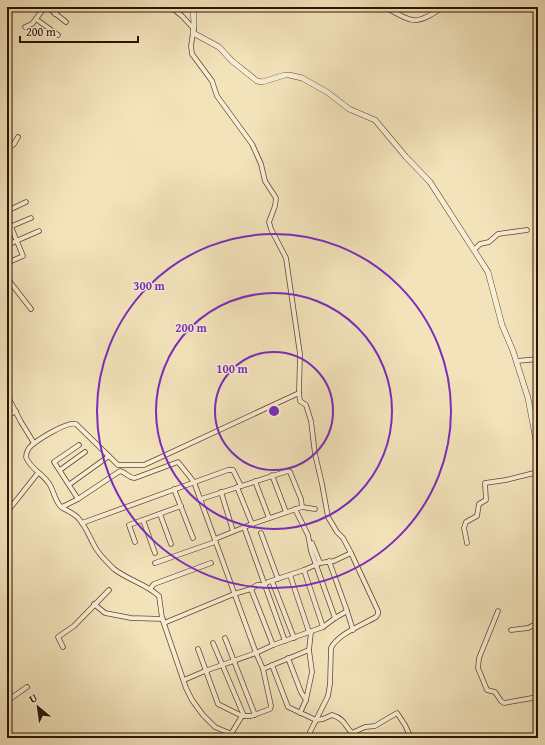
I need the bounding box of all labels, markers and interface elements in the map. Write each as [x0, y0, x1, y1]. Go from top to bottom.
scale bar [20, 18, 138, 44]
text: 200 m [26, 23, 56, 40]
text: 300 m [133, 277, 166, 294]
text: 200 m [175, 319, 208, 336]
text: 100 m [216, 360, 249, 377]
centre of rings [267, 404, 281, 418]
north arrow [18, 687, 58, 727]
text: U [26, 689, 41, 707]

